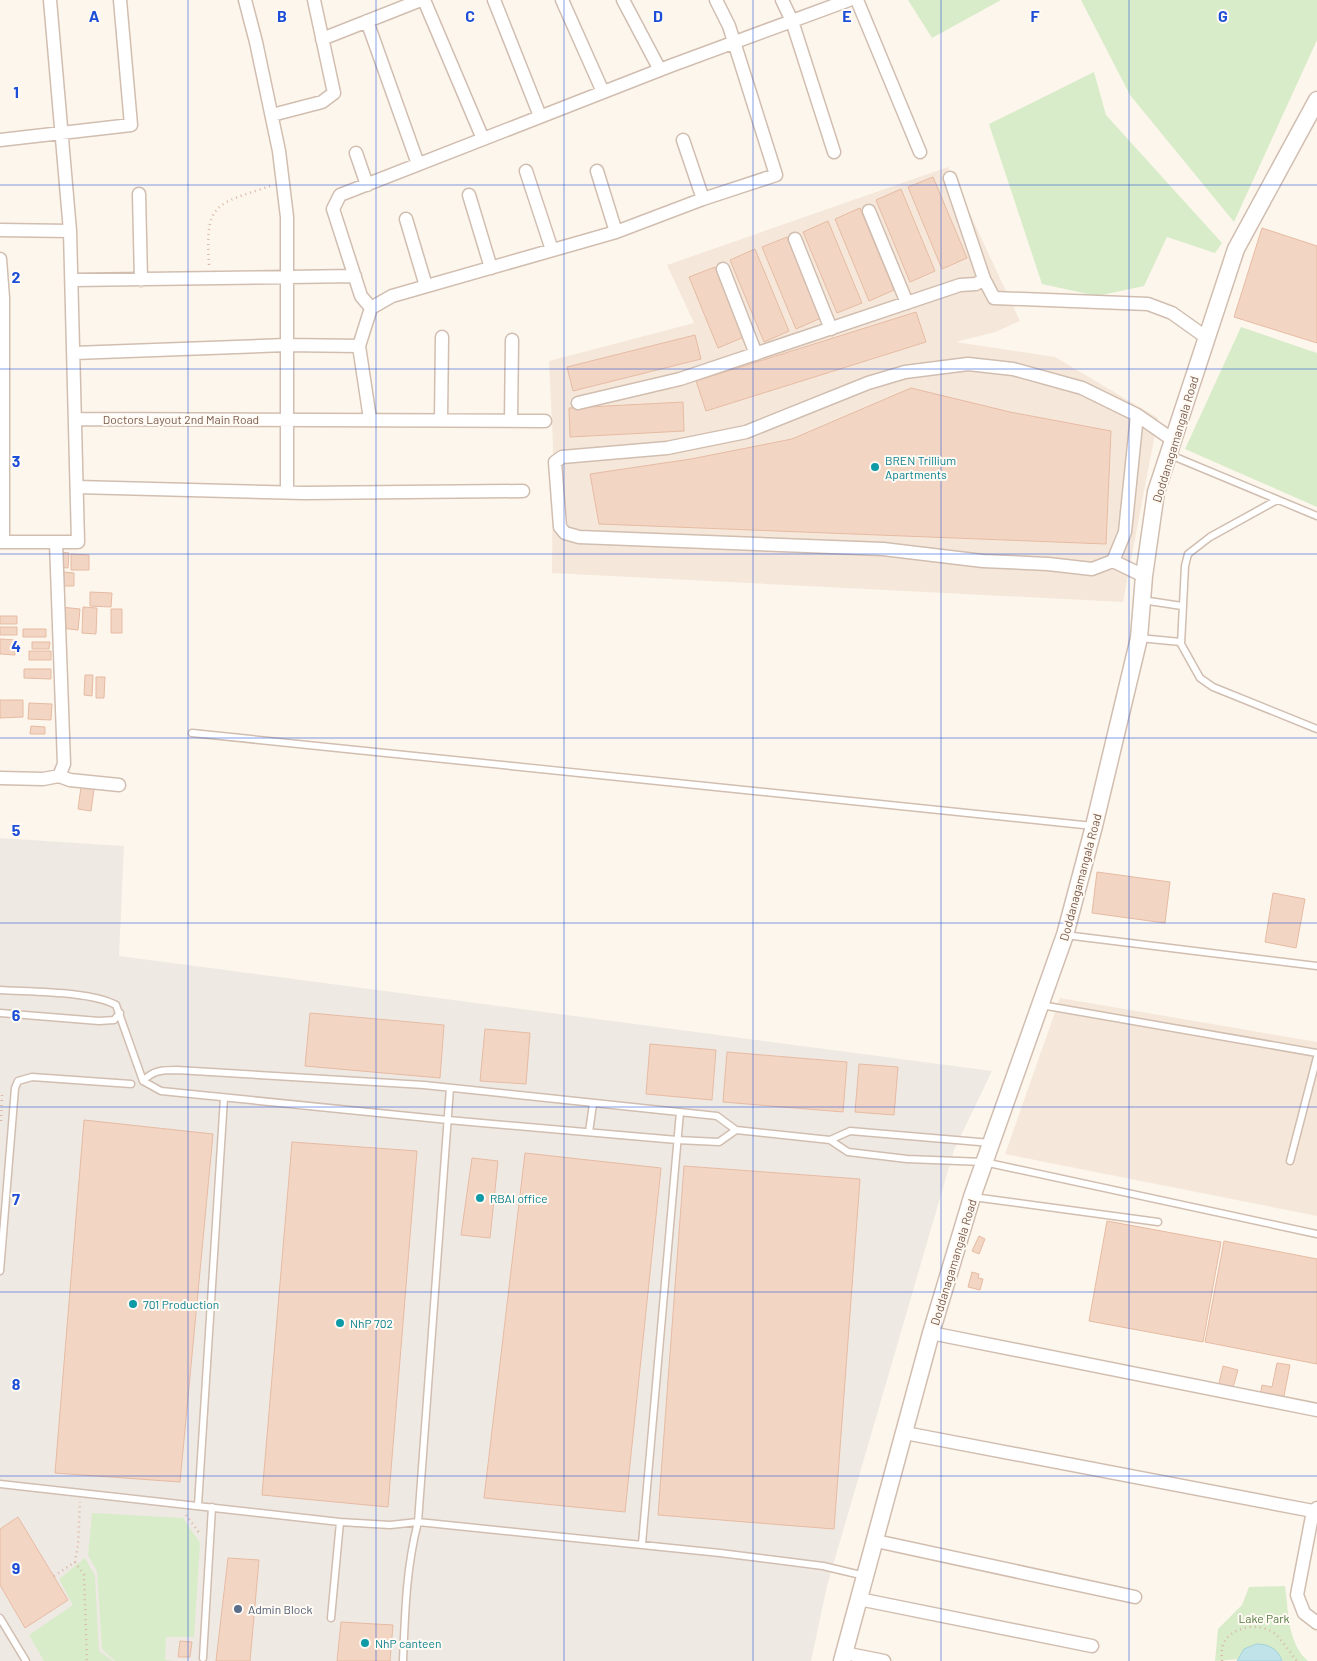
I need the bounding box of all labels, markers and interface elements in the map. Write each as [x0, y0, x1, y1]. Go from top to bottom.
text: A [89, 6, 100, 25]
text: B [277, 6, 287, 25]
text: C [465, 6, 475, 25]
text: D [653, 6, 663, 25]
text: E [842, 6, 852, 25]
text: F [1031, 6, 1040, 25]
text: G [1218, 6, 1228, 25]
text: 1 [13, 82, 19, 101]
text: 2 [12, 267, 21, 286]
street label: Doddanagamangala Road [1149, 374, 1201, 504]
street label: Doctors Layout 2nd Main Road [103, 412, 259, 426]
text: 3 [12, 451, 20, 470]
place label: BREN Trillium Apartments [885, 453, 956, 481]
marker: BREN Trillium Apartments [869, 461, 881, 473]
text: 4 [11, 636, 21, 655]
street label: Doddanagamangala Road [1056, 812, 1104, 942]
text: 5 [12, 820, 21, 839]
text: 6 [12, 1005, 21, 1024]
text: 7 [12, 1189, 20, 1208]
place label: RBAI office [490, 1191, 548, 1205]
marker: RBAI office [474, 1192, 486, 1204]
street label: Doddanagamangala Road [927, 1197, 979, 1327]
place label: 701 Production [143, 1297, 219, 1311]
marker: 701 Production [127, 1298, 139, 1310]
place label: NhP 702 [350, 1316, 393, 1330]
marker: NhP 702 [334, 1317, 346, 1329]
text: 8 [12, 1374, 21, 1393]
text: 9 [12, 1558, 20, 1577]
place label: Admin Block [248, 1602, 313, 1616]
marker: Admin Block [232, 1603, 244, 1615]
park label: Lake Park [1238, 1611, 1290, 1625]
place label: NhP canteen [375, 1636, 441, 1650]
marker: NhP canteen [359, 1637, 371, 1649]

